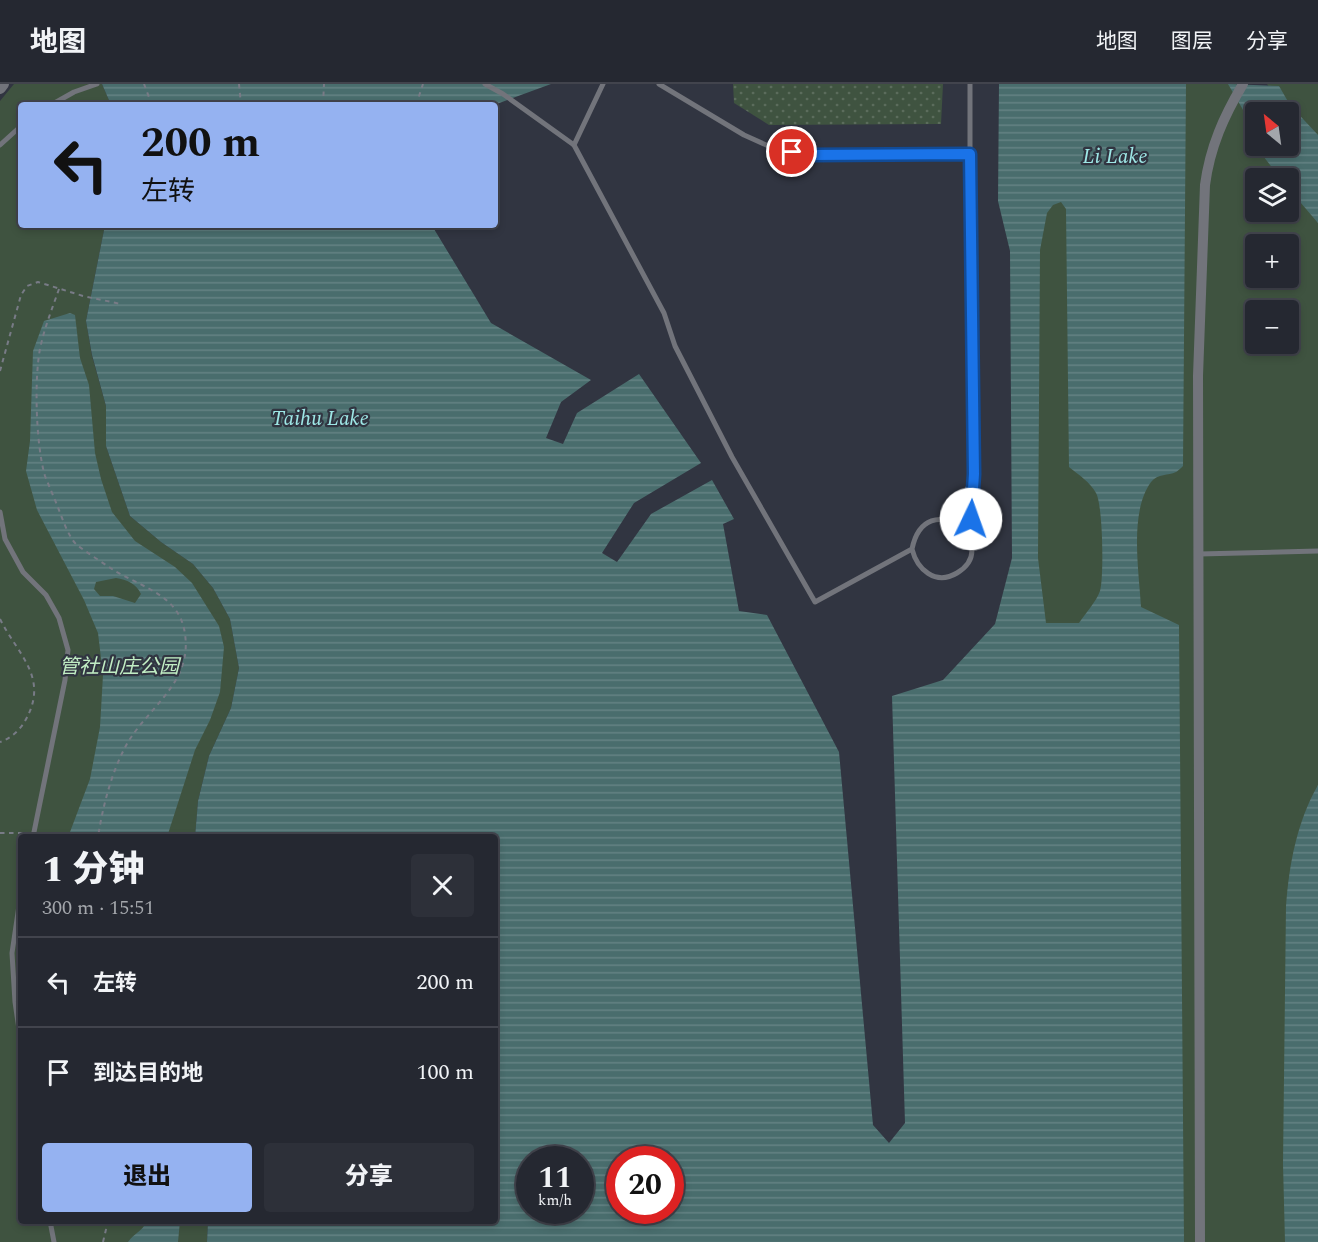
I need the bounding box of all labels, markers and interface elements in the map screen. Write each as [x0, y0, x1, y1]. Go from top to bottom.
text: 地图 [30, 21, 86, 64]
text: 地图 [1096, 26, 1138, 58]
text: 图层 [1171, 26, 1213, 58]
text: 分享 [1246, 26, 1288, 58]
north arrow [1245, 102, 1299, 156]
map controls [1245, 102, 1299, 354]
text: 200 m [141, 112, 260, 175]
icon: left [42, 126, 120, 204]
pin [766, 126, 817, 177]
icon: arrive [775, 135, 808, 168]
water label: Li Lake [1082, 141, 1148, 173]
button: layers [1245, 168, 1299, 222]
text: 左转 [141, 171, 195, 213]
button: + [1245, 234, 1299, 288]
button: − [1245, 300, 1299, 354]
water label: Taihu Lake [271, 403, 369, 435]
position arrow [939, 487, 1003, 551]
park label: 管社山庄公园 [59, 652, 182, 682]
text: 1 分钟 [42, 843, 145, 898]
button: close [411, 854, 474, 917]
text: 300 m · 15:51 [42, 893, 154, 923]
icon: left [42, 966, 75, 999]
text: 200 m [417, 966, 474, 999]
text: 左转 [93, 967, 137, 1000]
icon: arrive [42, 1056, 75, 1089]
text: 100 m [417, 1056, 474, 1089]
text: 到达目的地 [93, 1057, 203, 1090]
button: 退出 [42, 1143, 252, 1212]
button: 分享 [264, 1143, 474, 1212]
speed limit sign: 20 [606, 1146, 684, 1224]
text: 11 [538, 1155, 572, 1201]
text: km/h [538, 1189, 572, 1212]

